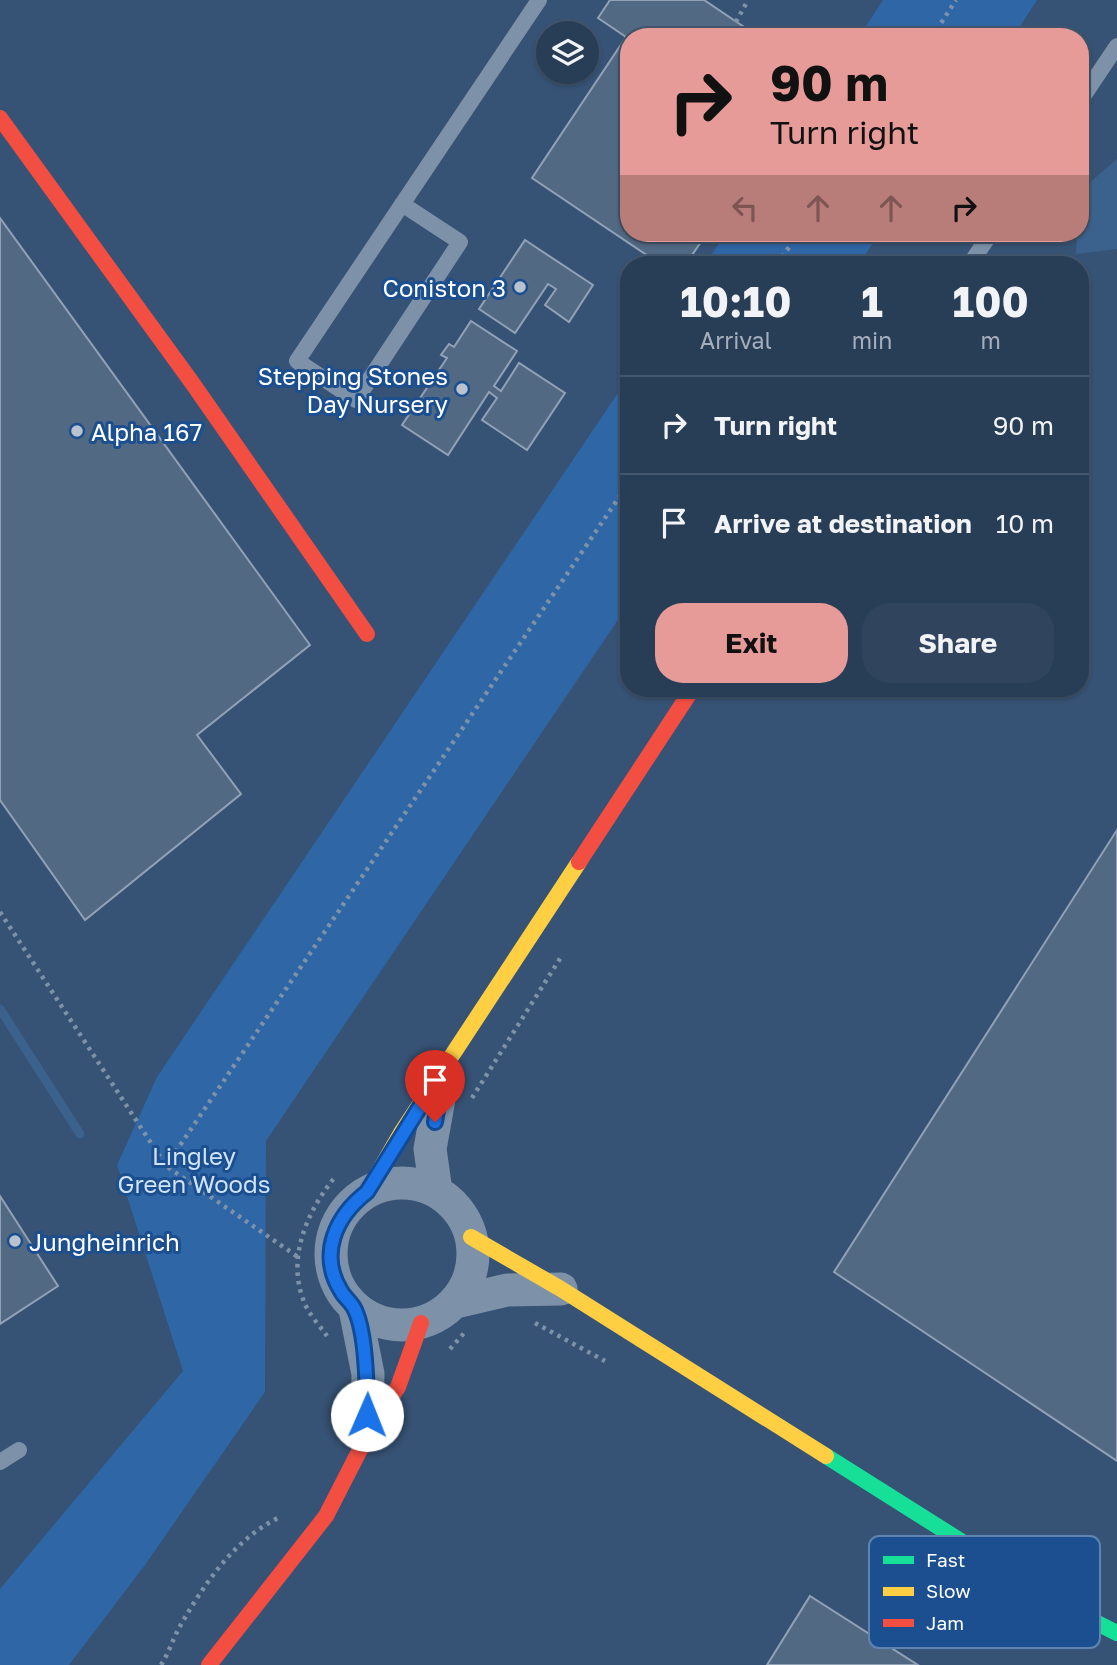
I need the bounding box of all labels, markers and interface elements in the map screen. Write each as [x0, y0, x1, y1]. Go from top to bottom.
map controls [536, 21, 599, 84]
button: layers [536, 21, 599, 84]
text: 90 m [770, 53, 888, 112]
icon: right [655, 56, 746, 147]
text: Turn right [770, 113, 919, 151]
icon: left [726, 189, 764, 227]
icon: ahead [799, 189, 837, 227]
icon: ahead [872, 189, 910, 227]
icon: right [945, 189, 983, 227]
place label: Coniston 3 [383, 273, 506, 302]
text: 10:10 [680, 276, 792, 326]
text: 1 [861, 276, 883, 326]
text: 100 [953, 276, 1029, 326]
marker: Coniston 3 [512, 279, 528, 295]
text: Arrival [700, 326, 772, 354]
text: min [852, 326, 892, 354]
text: m [980, 326, 1001, 354]
place label: Stepping Stones Day Nursery [258, 361, 448, 418]
marker: Stepping Stones Day Nursery [454, 381, 470, 397]
icon: right [655, 406, 693, 444]
text: Turn right [714, 410, 837, 441]
text: 90 m [993, 410, 1054, 441]
place label: Alpha 167 [91, 417, 202, 446]
marker: Alpha 167 [69, 423, 85, 439]
icon: arrive [655, 504, 693, 542]
text: Arrive at destination [714, 508, 972, 539]
text: 10 m [996, 508, 1054, 539]
button: Exit [655, 603, 848, 683]
button: Share [862, 603, 1054, 683]
pin [405, 1050, 465, 1122]
icon: arrive [416, 1061, 454, 1099]
park label: Lingley Green Woods [118, 1141, 271, 1198]
place label: Jungheinrich [29, 1227, 180, 1256]
marker: Jungheinrich [7, 1233, 23, 1249]
position arrow [330, 1378, 404, 1452]
legend [869, 1536, 1100, 1648]
text: Fast [926, 1548, 965, 1571]
text: Slow [926, 1579, 971, 1602]
text: Jam [926, 1611, 964, 1634]

